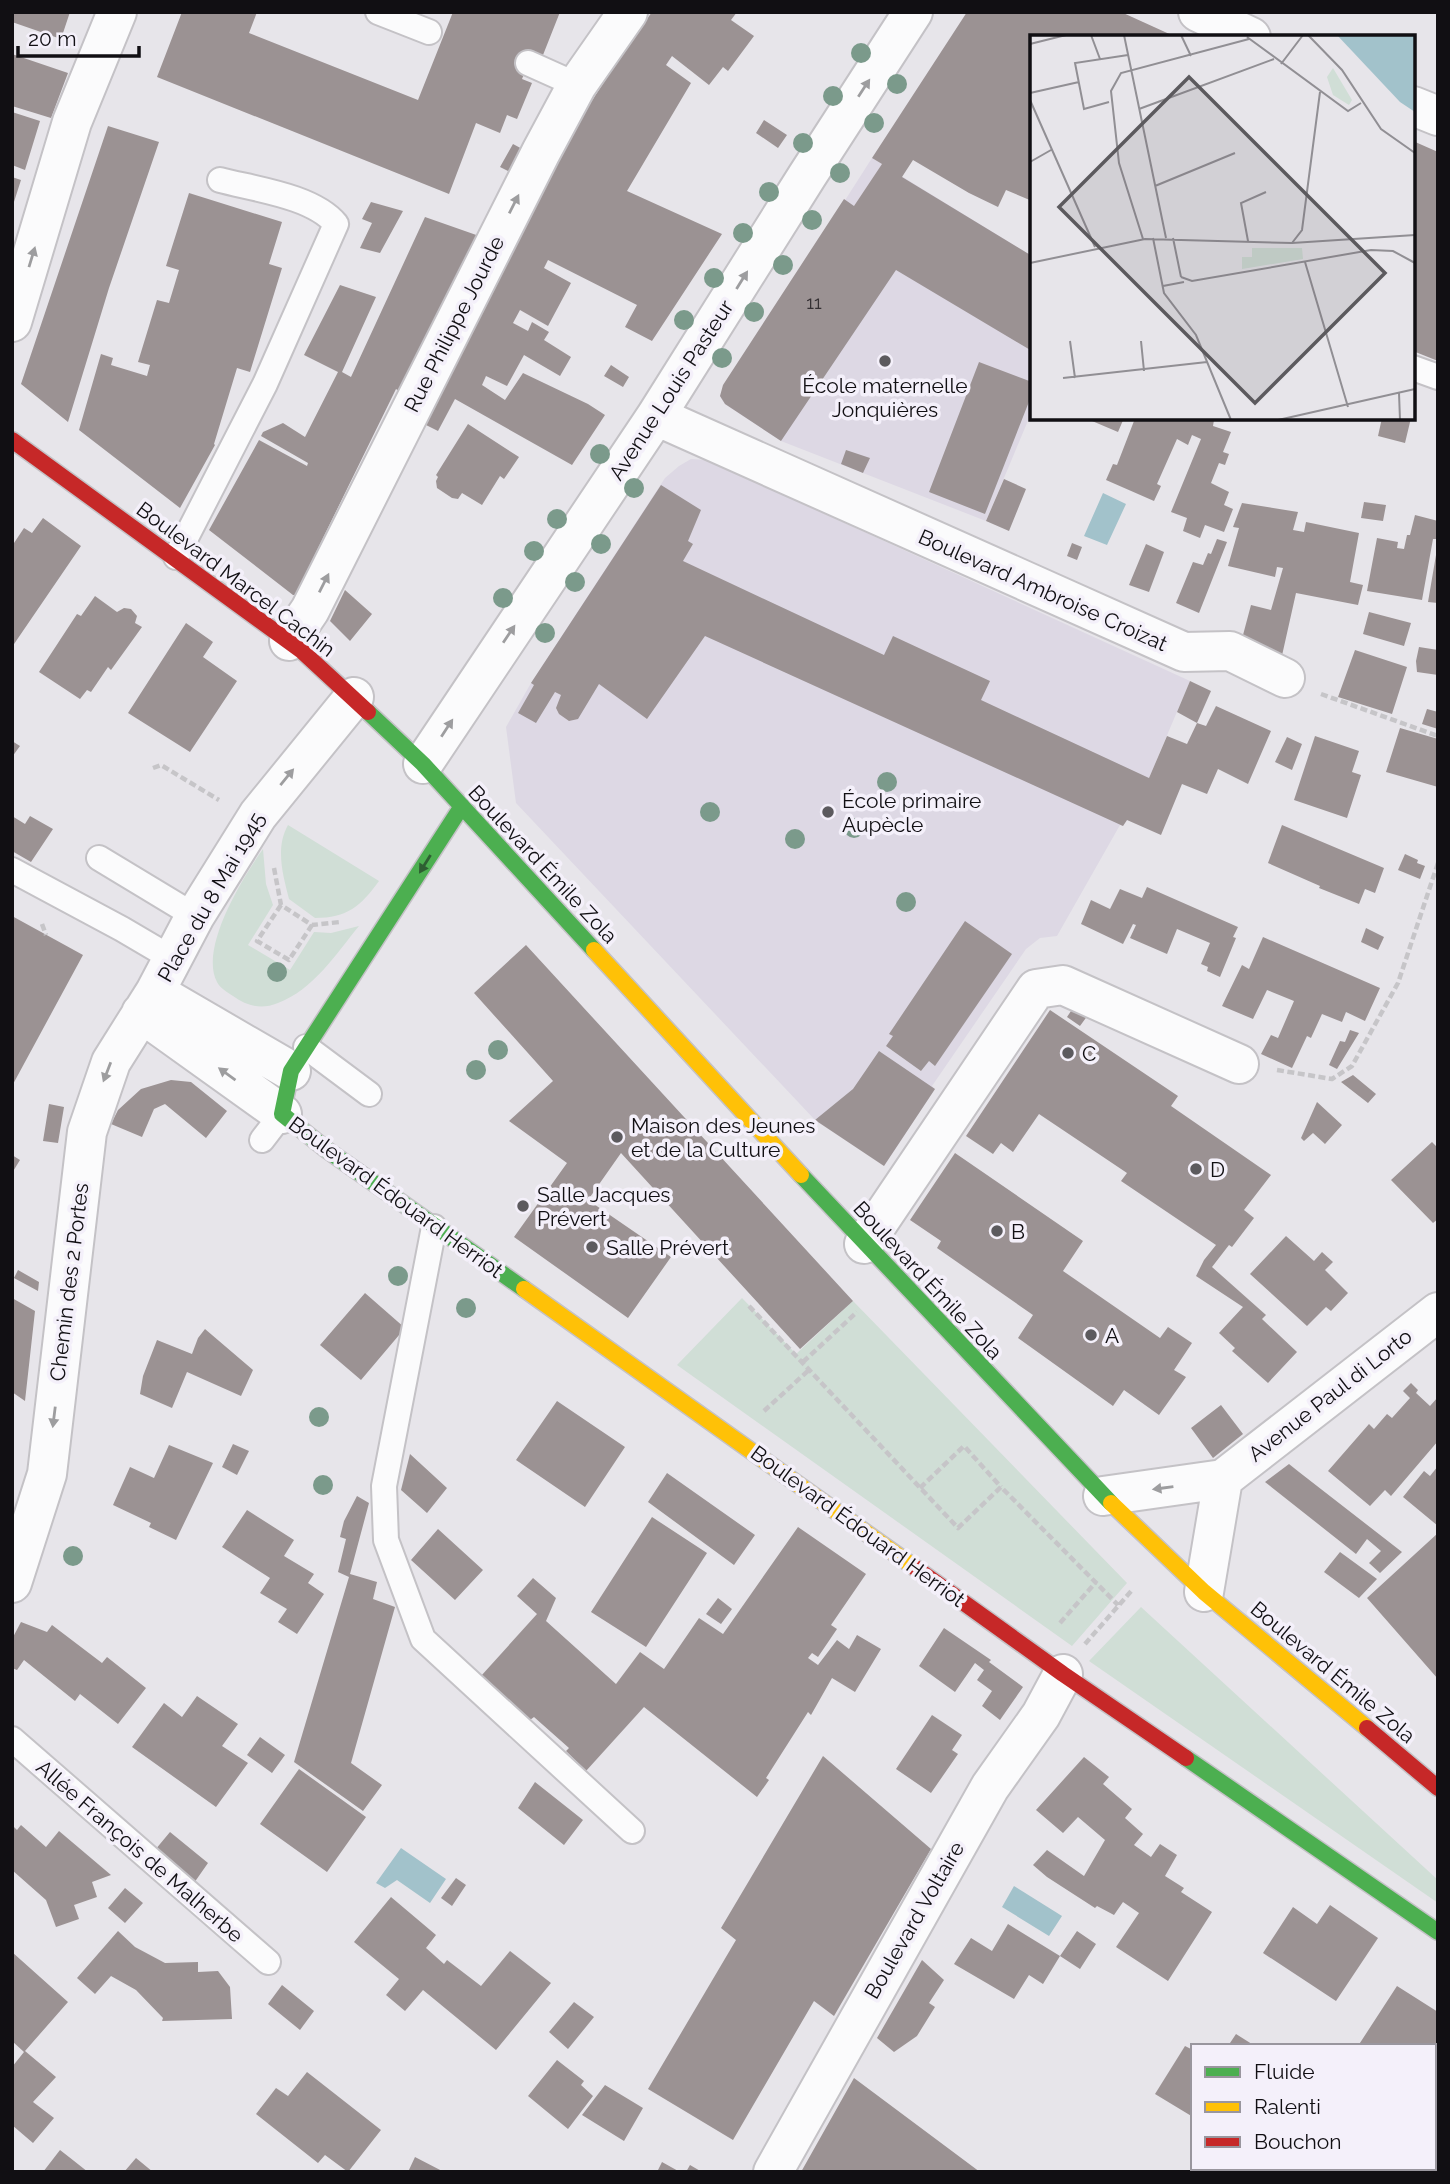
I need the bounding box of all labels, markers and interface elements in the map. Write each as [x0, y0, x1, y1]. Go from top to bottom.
scale bar [18, 14, 138, 58]
text: 20 m [28, 26, 76, 51]
inset map [1030, 35, 1415, 420]
one-way arrow [857, 79, 871, 97]
one-way arrow [509, 194, 520, 214]
street label: Rue Philippe Jourde [399, 232, 509, 416]
one-way arrow [27, 246, 37, 267]
one-way arrow [735, 270, 748, 289]
house number: 11 [806, 292, 822, 313]
street label: Avenue Louis Pasteur [603, 295, 739, 485]
marker: École maternelle Jonquières [877, 353, 893, 369]
place label: École maternelle Jonquières [802, 373, 968, 422]
street label: Boulevard Marcel Cachin [132, 496, 340, 662]
street label: Boulevard Ambroise Croizat [915, 524, 1171, 656]
one-way arrow [318, 573, 329, 593]
one-way arrow [502, 625, 516, 643]
one-way arrow [440, 718, 453, 737]
one-way arrow [279, 769, 294, 786]
street label: Boulevard Émile Zola [463, 780, 623, 948]
place label: École primaire Aupècle [842, 788, 981, 837]
marker: École primaire Aupècle [820, 804, 836, 820]
street label: Place du 8 Mai 1945 [152, 808, 270, 986]
one-way arrow [419, 854, 432, 873]
place label: C [1082, 1041, 1096, 1066]
marker: C [1060, 1045, 1076, 1061]
one-way arrow [101, 1061, 112, 1082]
one-way arrow [218, 1067, 236, 1081]
street label: Boulevard Édouard Herriot [284, 1111, 508, 1283]
place label: Maison des Jeunes et de la Culture [631, 1113, 815, 1162]
marker: Maison des Jeunes et de la Culture [609, 1129, 625, 1145]
place label: D [1210, 1157, 1225, 1182]
marker: D [1188, 1161, 1204, 1177]
street label: Chemin des 2 Portes [44, 1181, 94, 1383]
place label: Salle Jacques Prévert [537, 1182, 670, 1231]
street label: Boulevard Émile Zola [848, 1196, 1008, 1364]
marker: Salle Jacques Prévert [515, 1198, 531, 1214]
place label: B [1011, 1219, 1025, 1244]
marker: B [989, 1223, 1005, 1239]
place label: Salle Prévert [606, 1235, 729, 1260]
marker: Salle Prévert [584, 1239, 600, 1255]
place label: A [1105, 1323, 1119, 1348]
street label: Avenue Paul di Lorto [1243, 1323, 1417, 1467]
marker: A [1083, 1327, 1099, 1343]
one-way arrow [48, 1406, 59, 1428]
street label: Boulevard Édouard Herriot [746, 1440, 970, 1612]
one-way arrow [1151, 1482, 1173, 1493]
street label: Boulevard Émile Zola [1246, 1596, 1420, 1748]
street label: Allée François de Malherbe [32, 1754, 248, 1948]
street label: Boulevard Voltaire [859, 1837, 969, 2003]
legend [1191, 2044, 1436, 2170]
text: Fluide [1254, 2059, 1315, 2084]
text: Ralenti [1254, 2094, 1321, 2119]
text: Bouchon [1254, 2129, 1341, 2154]

